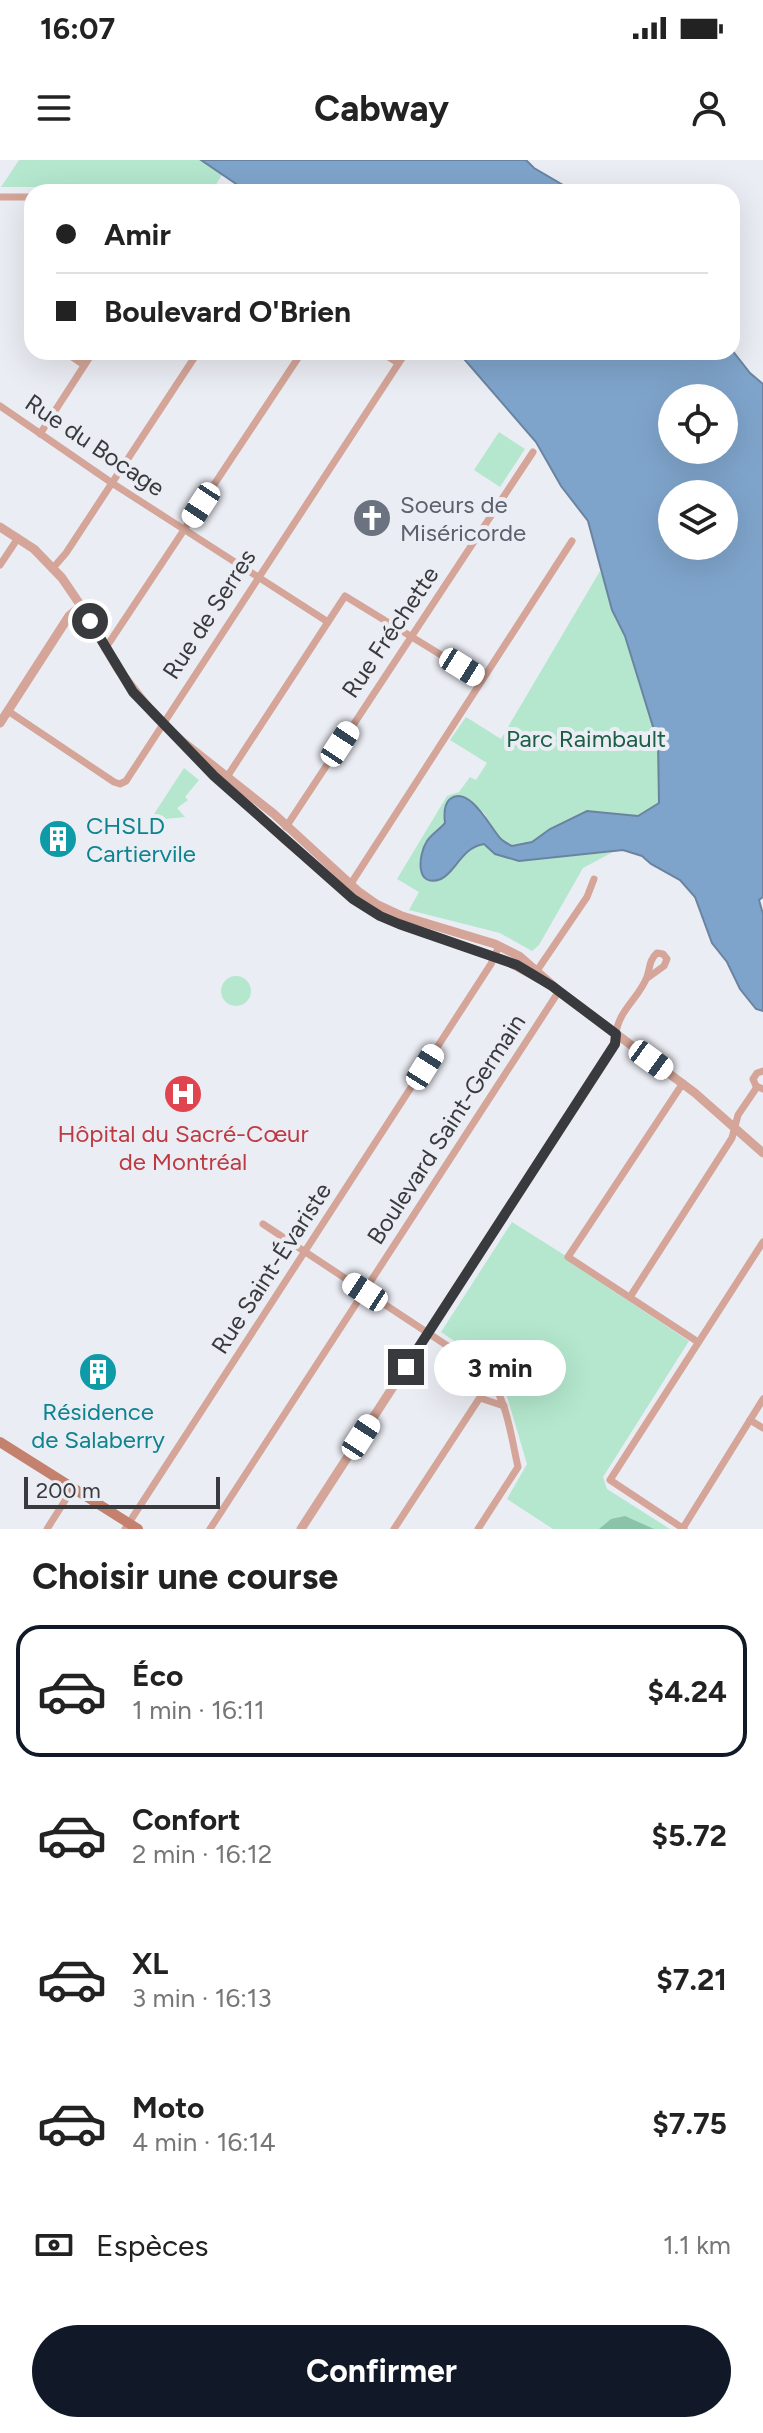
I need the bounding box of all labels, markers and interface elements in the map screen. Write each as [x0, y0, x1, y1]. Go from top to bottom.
text: 16:07 [40, 10, 115, 47]
icon: menu [32, 86, 76, 130]
icon: person [687, 86, 731, 130]
text: Cabway [314, 87, 449, 130]
text: Amir [104, 216, 171, 253]
text: Boulevard O'Brien [104, 293, 351, 330]
map controls [658, 384, 738, 560]
button: locate [658, 384, 738, 464]
street label: Rue du Bocage [20, 388, 170, 502]
car [178, 478, 224, 532]
button: layers [658, 480, 738, 560]
place label: Soeurs de Miséricorde [400, 490, 526, 547]
church icon: Soeurs de Miséricorde [351, 497, 393, 539]
street label: Rue de Serres [156, 544, 262, 684]
street label: Rue Fréchette [335, 561, 445, 703]
route start [72, 603, 108, 639]
car [435, 644, 489, 690]
car [317, 717, 363, 771]
park label: Parc Raimbault [506, 724, 666, 753]
place label: CHSLD Cartiervile [86, 811, 196, 868]
building icon: CHSLD Cartiervile [37, 818, 79, 860]
street label: Boulevard Saint-Germain [361, 1008, 531, 1250]
car [625, 1036, 677, 1084]
car [402, 1040, 448, 1094]
hospital icon: Hôpital du Sacré-Cœur de Montréal [162, 1073, 204, 1115]
place label: Hôpital du Sacré-Cœur de Montréal [57, 1119, 309, 1176]
street label: Rue Saint-Évariste [205, 1177, 337, 1359]
car [338, 1269, 392, 1315]
callout: 3 min [434, 1339, 566, 1395]
route end [388, 1349, 424, 1385]
building icon: Résidence de Salaberry [77, 1351, 119, 1393]
text: 3 min [468, 1352, 532, 1384]
place label: Résidence de Salaberry [31, 1397, 165, 1454]
car [338, 1410, 384, 1464]
scale bar [24, 1473, 220, 1509]
text: 200 m [36, 1477, 101, 1504]
text: Choisir une course [32, 1555, 338, 1598]
icon: car [36, 1655, 108, 1727]
text: Éco [132, 1657, 183, 1694]
text: $4.24 [648, 1673, 727, 1710]
text: 1 min · 16:11 [132, 1694, 265, 1726]
icon: car [36, 1799, 108, 1871]
text: Confort [132, 1801, 241, 1838]
text: $5.72 [651, 1817, 727, 1854]
text: 2 min · 16:12 [132, 1838, 272, 1870]
icon: car [36, 1943, 108, 2015]
text: XL [132, 1945, 168, 1982]
text: $7.21 [656, 1961, 727, 1998]
text: 3 min · 16:13 [132, 1982, 272, 2014]
icon: car [36, 2087, 108, 2159]
text: Moto [132, 2089, 204, 2126]
text: $7.75 [652, 2105, 727, 2142]
text: 4 min · 16:14 [132, 2126, 276, 2158]
icon: cash [32, 2223, 76, 2267]
text: Espèces [96, 2227, 208, 2264]
text: 1.1 km [663, 2229, 731, 2261]
button: Confirmer [32, 2325, 731, 2417]

